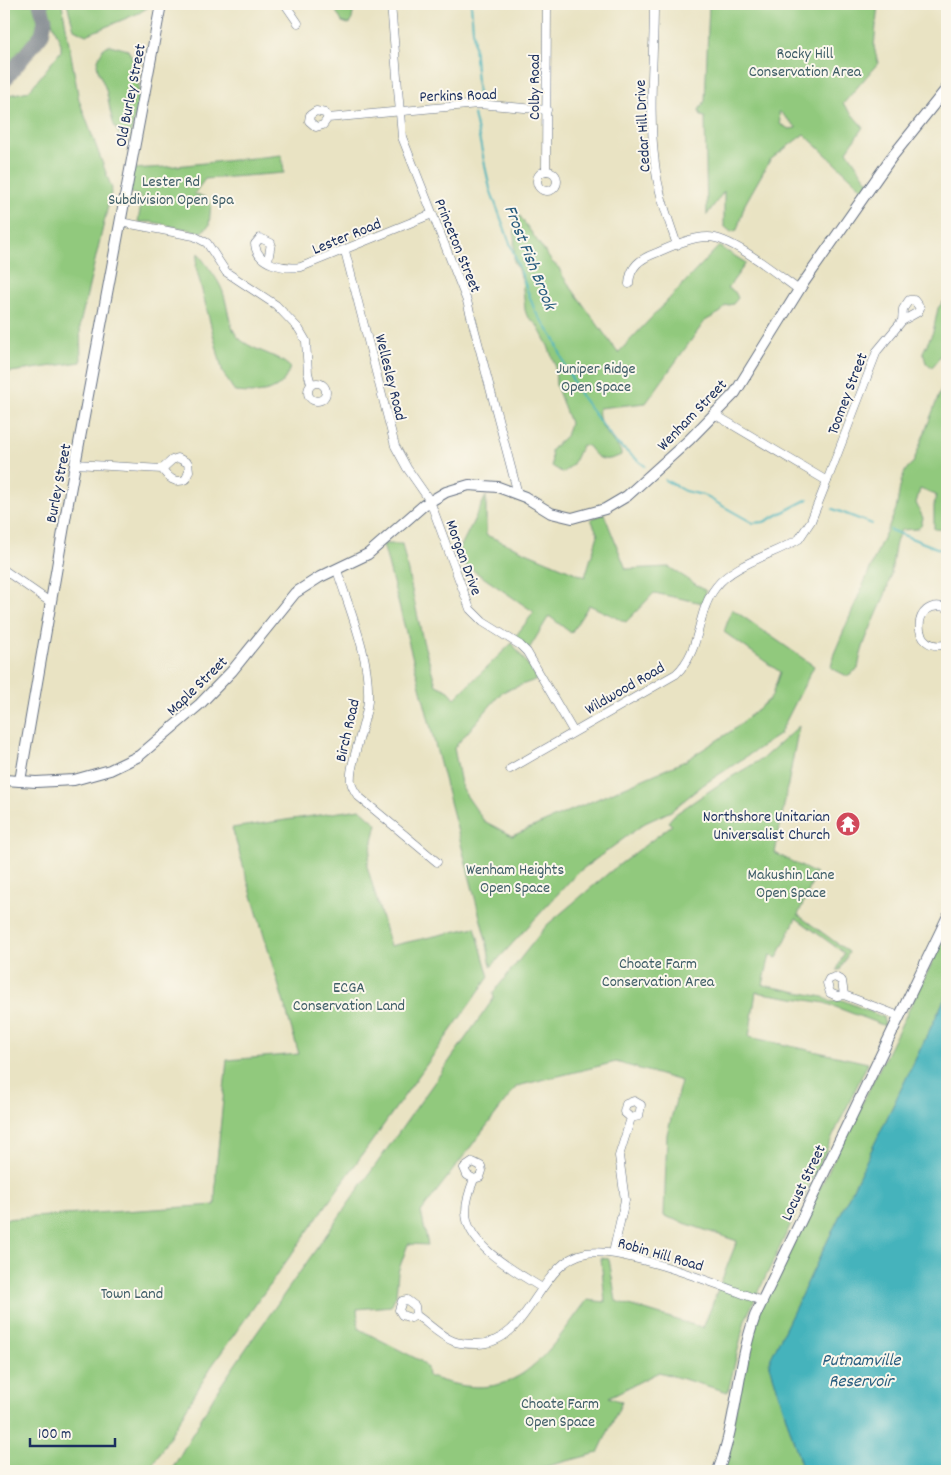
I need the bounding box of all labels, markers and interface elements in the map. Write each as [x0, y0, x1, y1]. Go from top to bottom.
street label: Old Burley Street [110, 42, 153, 149]
park label: Rocky Hill Conservation Area [749, 43, 862, 84]
street label: Colby Road [524, 54, 547, 120]
street label: Cedar Hill Drive [630, 79, 657, 173]
street label: Perkins Road [419, 84, 497, 109]
park label: Lester Rd Subdivision Open Spa [108, 171, 234, 212]
street label: Princeton Street [427, 195, 486, 297]
water label: Frost Fish Brook [496, 202, 562, 316]
street label: Lester Road [309, 213, 385, 262]
street label: Wellesley Road [368, 332, 411, 423]
street label: Toomey Street [822, 349, 875, 438]
park label: Juniper Ridge Open Space [556, 358, 636, 399]
street label: Wenham Street [653, 375, 733, 457]
street label: Burley Street [41, 442, 78, 525]
street label: Morgan Drive [438, 517, 487, 599]
street label: Maple Street [162, 651, 234, 722]
street label: Wildwood Road [581, 657, 670, 721]
street label: Birch Road [330, 697, 367, 764]
place label: Northshore Unitarian Universalist Church [703, 806, 830, 847]
temple icon: Northshore Unitarian Universalist Church [835, 811, 861, 837]
park label: Wenham Heights Open Space [466, 859, 564, 900]
park label: Makushin Lane Open Space [748, 864, 834, 905]
park label: Choate Farm Conservation Area [602, 953, 715, 994]
park label: ECGA Conservation Land [293, 977, 405, 1018]
street label: Locust Street [776, 1141, 833, 1225]
street label: Robin Hill Road [615, 1232, 706, 1279]
park label: Town Land [101, 1283, 163, 1306]
water label: Putnamville Reservoir [822, 1349, 902, 1395]
park label: Choate Farm Open Space [521, 1393, 599, 1434]
scale bar [30, 1415, 115, 1447]
text: 100 m [38, 1424, 71, 1446]

